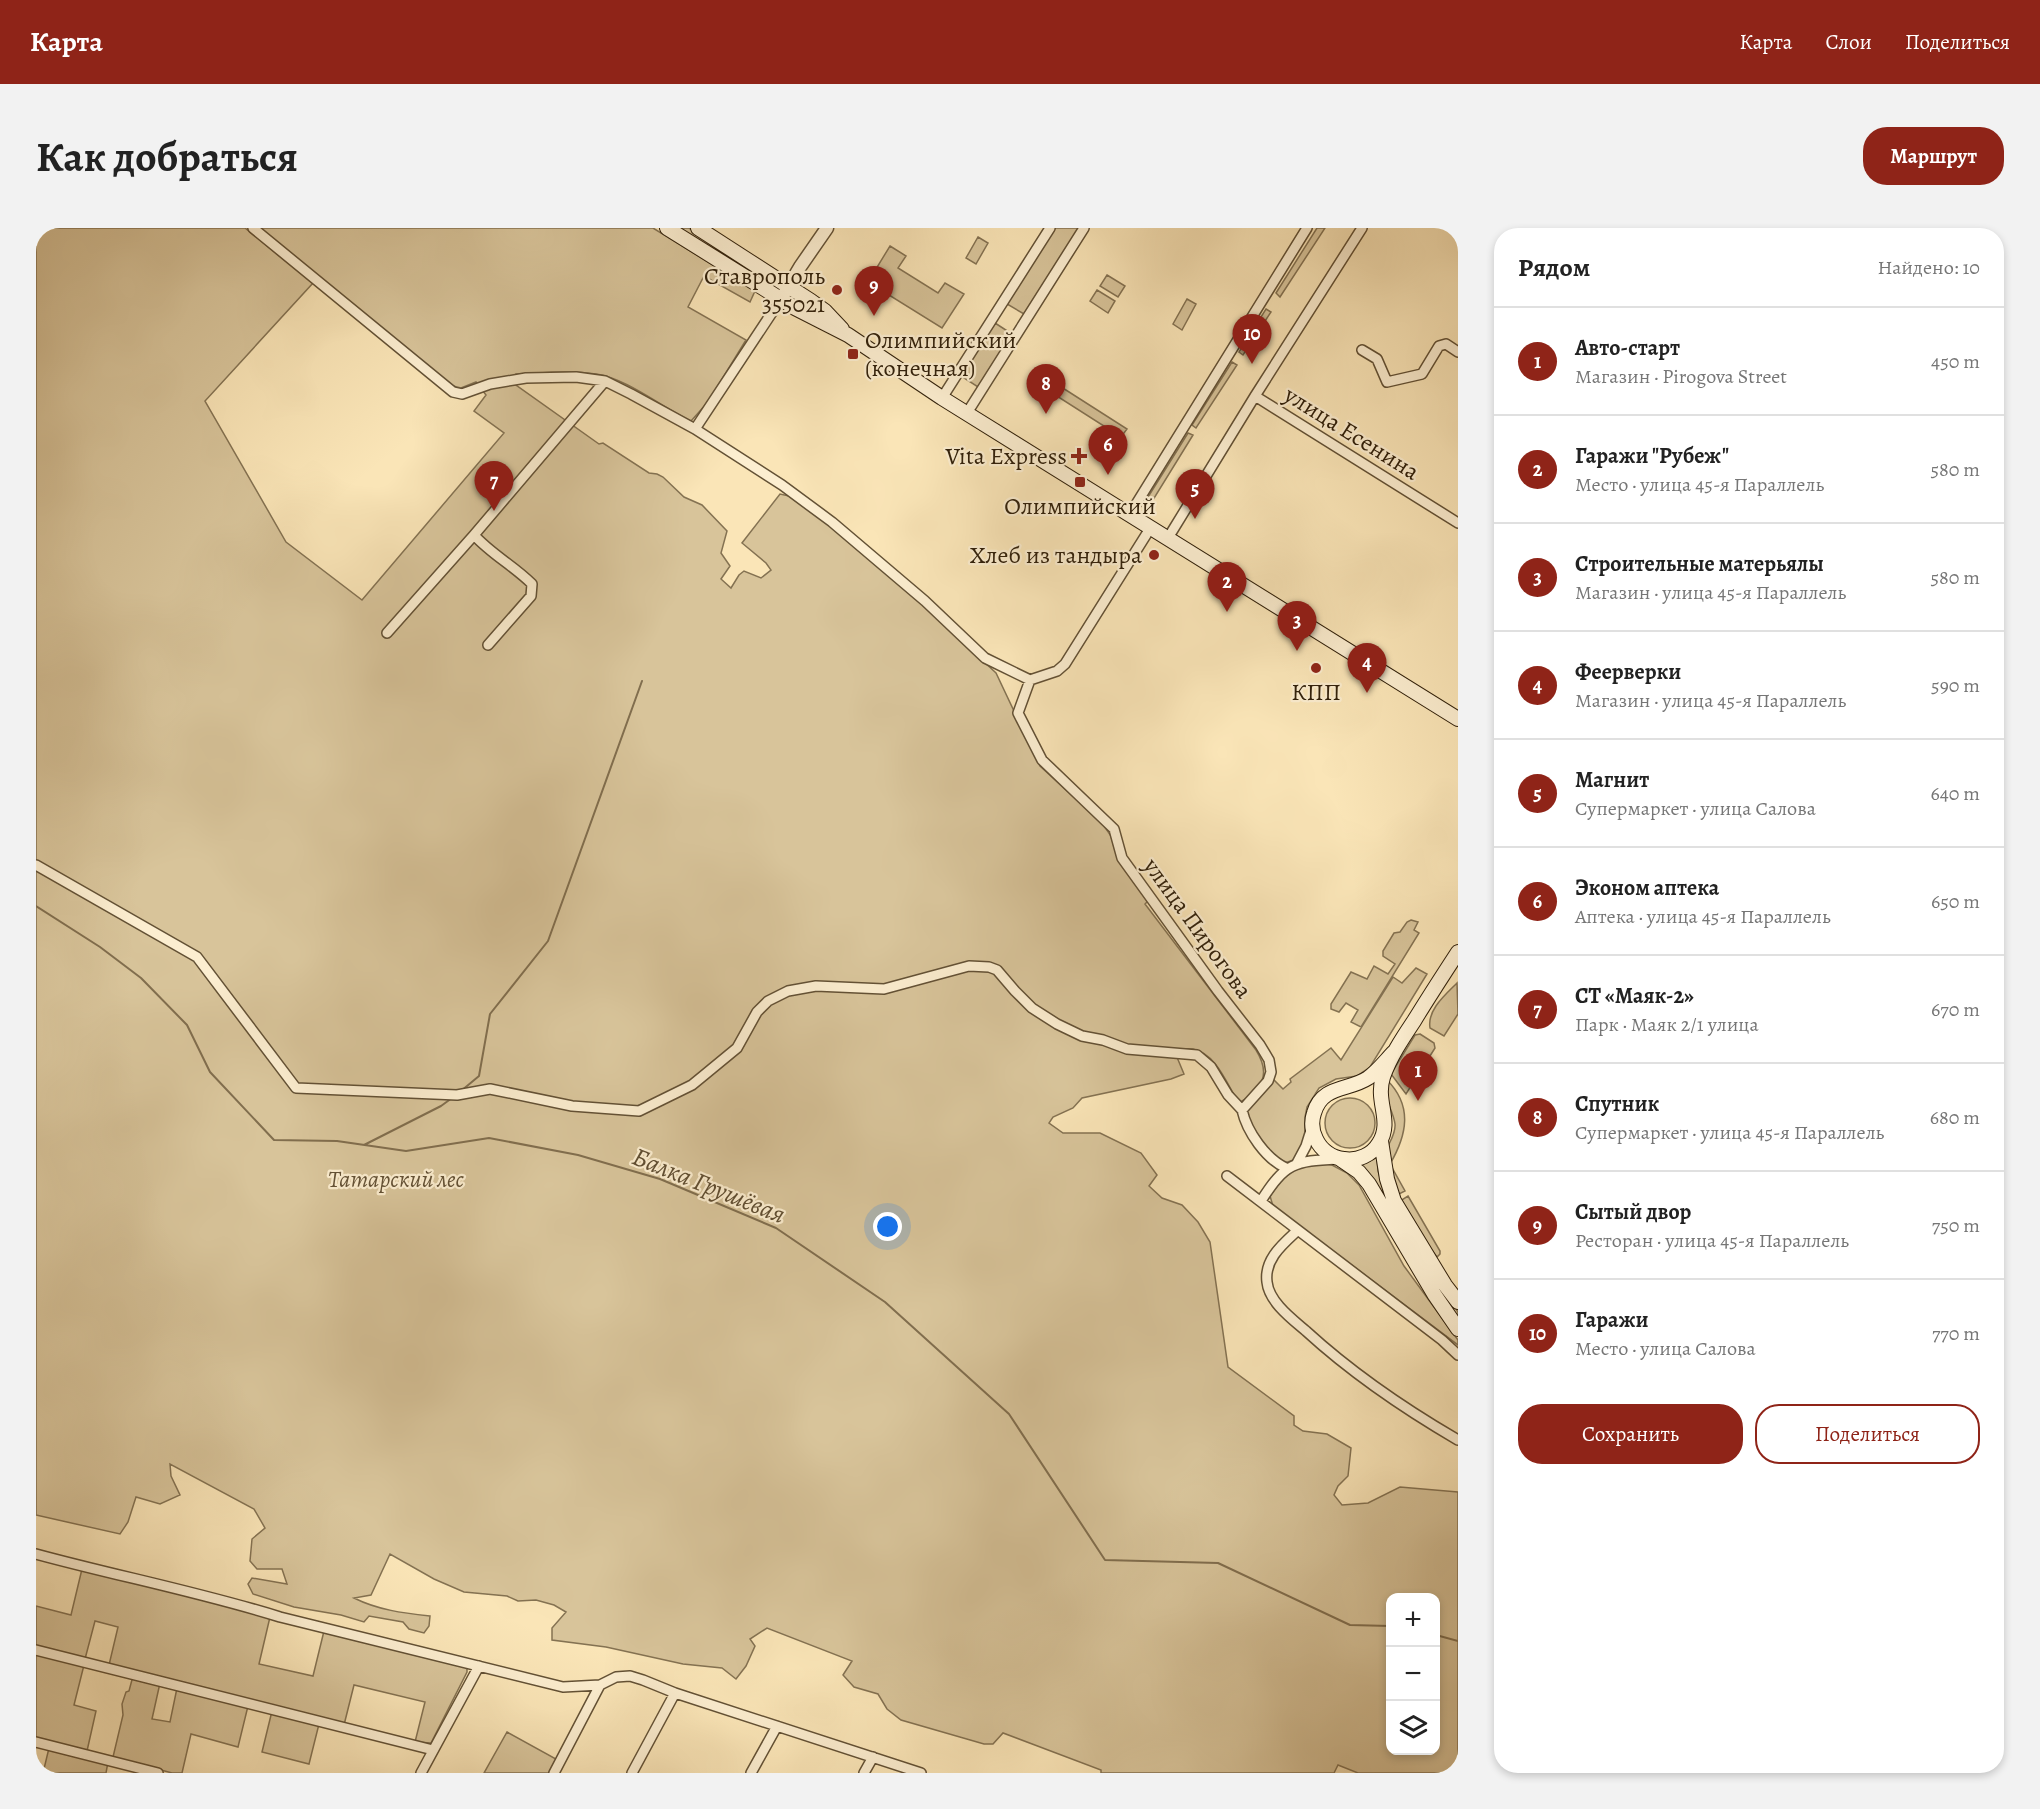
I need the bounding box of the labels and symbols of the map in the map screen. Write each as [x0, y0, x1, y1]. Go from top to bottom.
place label: Ставрополь 355021 [704, 260, 826, 320]
pin: 9 [854, 266, 894, 316]
marker: Ставрополь 355021 [830, 283, 844, 297]
pin: 10 [1232, 314, 1272, 364]
place label: Олимпийский (конечная) [865, 324, 1016, 384]
marker: Олимпийский (конечная) [846, 347, 860, 361]
pin: 8 [1026, 364, 1066, 414]
street label: улица Есенина [1278, 378, 1426, 487]
pin: 6 [1088, 426, 1128, 475]
place label: Vita Express [944, 440, 1067, 472]
marker: Vita Express [1072, 449, 1086, 463]
pin: 7 [474, 462, 514, 511]
pin: 5 [1176, 470, 1214, 519]
marker: Олимпийский [1073, 475, 1087, 489]
place label: Олимпийский [1004, 490, 1156, 522]
place label: Хлеб из тандыра [970, 539, 1142, 571]
marker: Хлеб из тандыра [1147, 548, 1161, 562]
pin: 2 [1208, 562, 1246, 612]
pin: 3 [1278, 602, 1316, 651]
pin: 4 [1348, 644, 1386, 693]
marker: КПП [1309, 661, 1323, 675]
place label: КПП [1291, 676, 1341, 708]
street label: улица Пирогова [1136, 851, 1260, 1005]
pin: 1 [1398, 1052, 1438, 1101]
water label: Балка Грушёвая [627, 1139, 791, 1232]
park label: Татарский лес [328, 1163, 465, 1195]
your location [873, 1212, 902, 1241]

